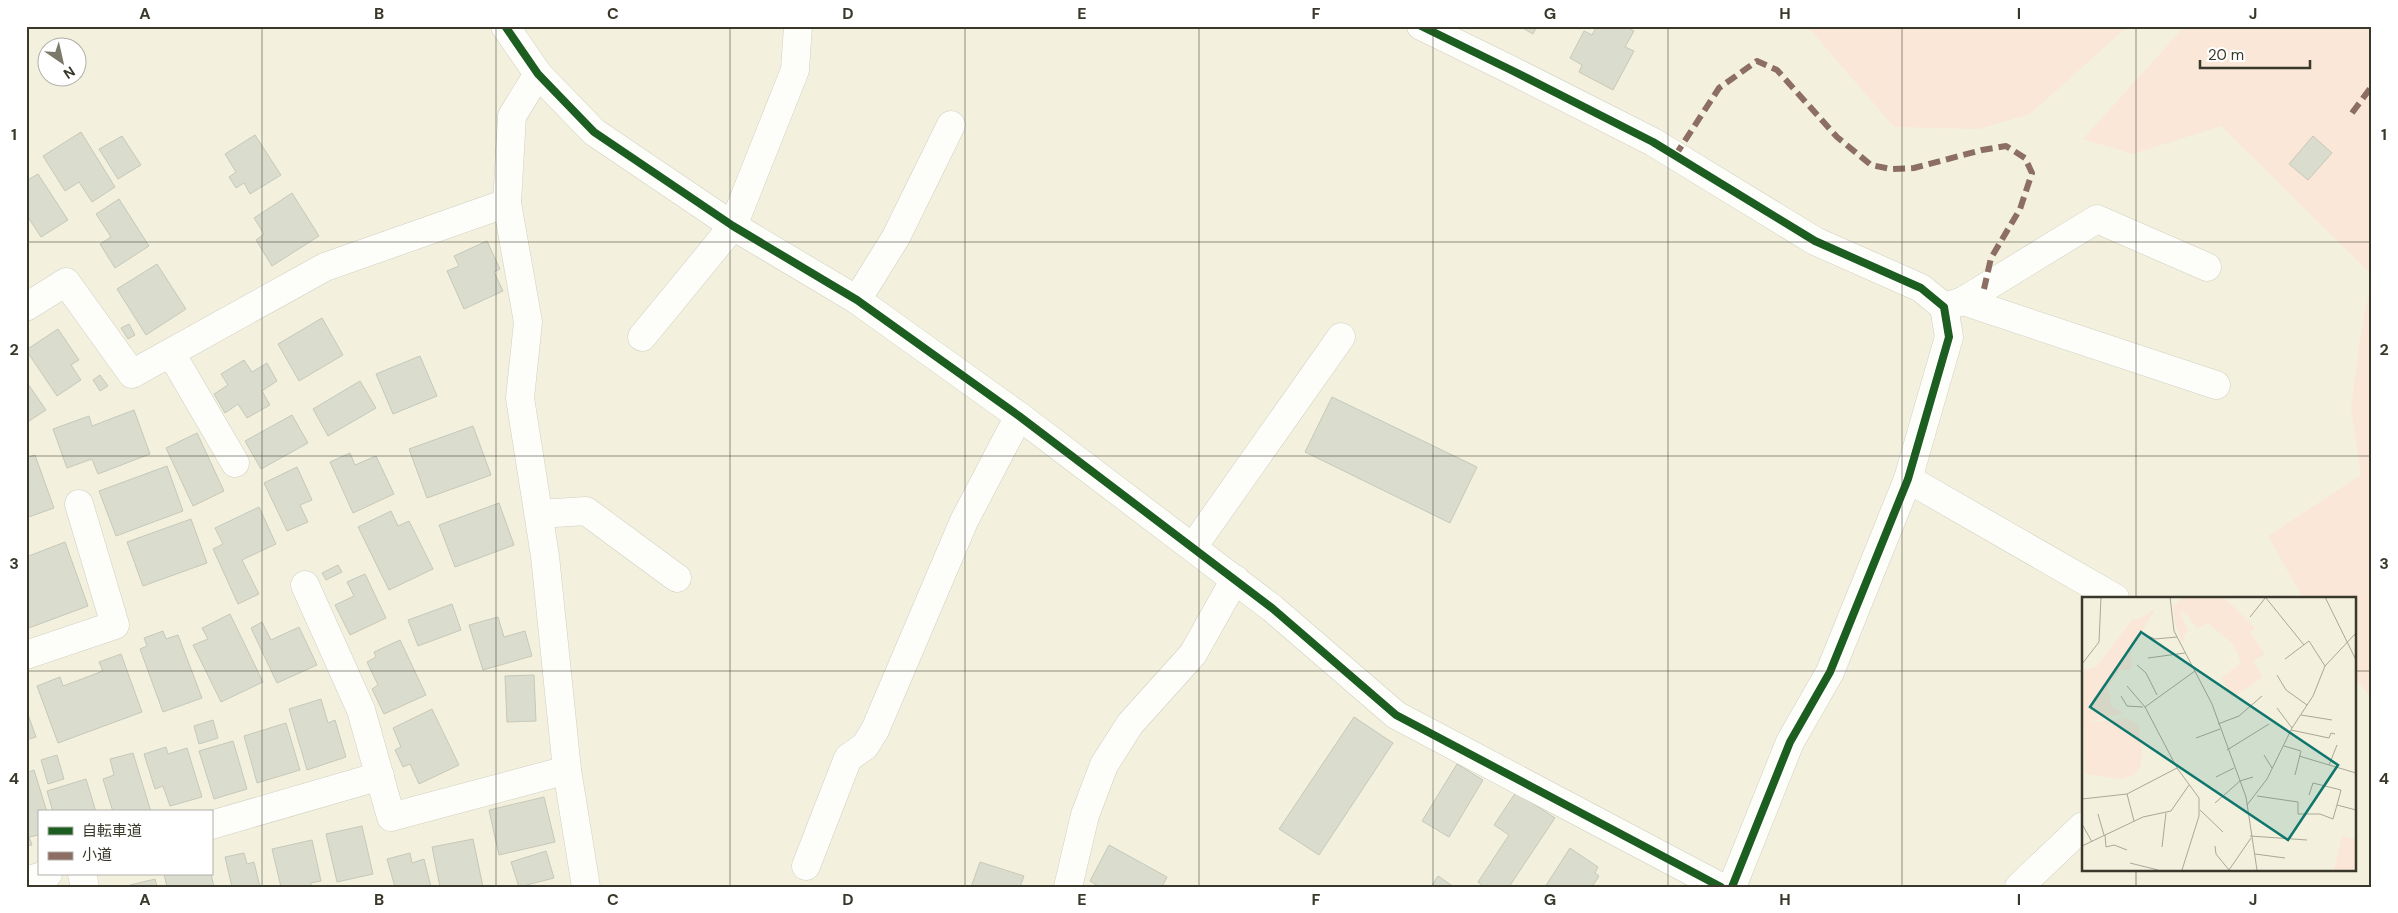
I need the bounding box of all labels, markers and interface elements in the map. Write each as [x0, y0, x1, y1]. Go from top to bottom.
text: A [139, 3, 151, 24]
text: B [374, 3, 384, 24]
text: C [607, 3, 619, 24]
text: D [842, 3, 854, 24]
text: E [1077, 3, 1087, 24]
text: F [1312, 3, 1321, 24]
text: G [1544, 3, 1556, 24]
text: H [1779, 3, 1791, 24]
text: I [2017, 3, 2021, 24]
text: J [2249, 3, 2257, 24]
north arrow [38, 38, 88, 88]
scale bar [2200, 38, 2310, 70]
text: 20 m [2208, 45, 2244, 65]
text: N [60, 62, 79, 83]
text: 1 [11, 124, 17, 145]
text: 1 [2381, 124, 2387, 145]
text: 2 [9, 339, 19, 360]
text: 2 [2379, 339, 2389, 360]
text: 3 [9, 553, 19, 574]
text: 3 [2379, 553, 2389, 574]
inset map [2082, 597, 2356, 870]
text: 4 [9, 768, 19, 789]
text: 4 [2379, 768, 2389, 789]
legend [38, 810, 212, 876]
text: 自転車道 [82, 821, 142, 841]
text: 小道 [82, 845, 112, 865]
text: A [139, 889, 151, 910]
text: B [374, 889, 384, 910]
text: C [607, 889, 619, 910]
text: D [842, 889, 854, 910]
text: E [1077, 889, 1087, 910]
text: F [1312, 889, 1321, 910]
text: G [1544, 889, 1556, 910]
text: H [1779, 889, 1791, 910]
text: I [2017, 889, 2021, 910]
text: J [2249, 889, 2257, 910]

